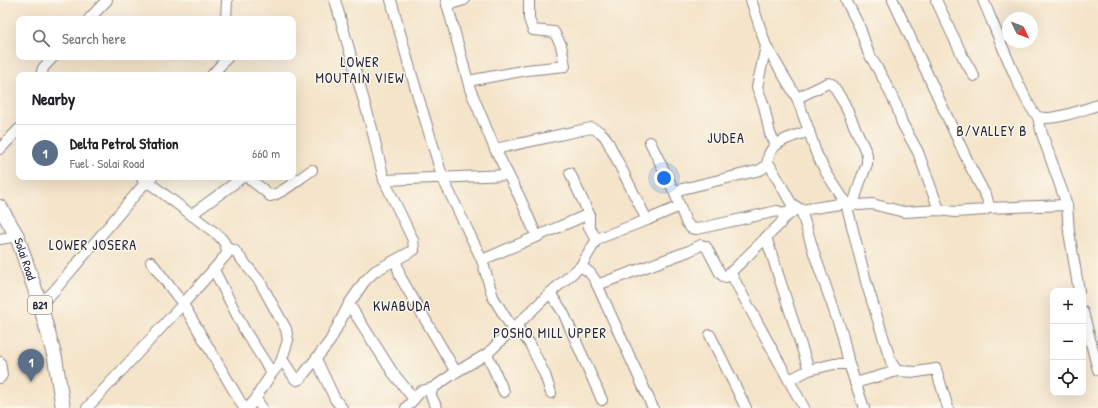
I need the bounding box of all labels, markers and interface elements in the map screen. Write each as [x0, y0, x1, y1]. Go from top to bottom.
north arrow [1002, 12, 1038, 48]
search box [16, 16, 296, 60]
icon: search [30, 27, 52, 49]
text: Search here [62, 28, 126, 49]
district label: LOWER MOUTAIN VIEW [315, 52, 405, 87]
text: Nearby [32, 87, 75, 110]
district label: B/VALLEY B [957, 121, 1027, 140]
district label: JUDEA [707, 128, 745, 147]
text: Delta Petrol Station [70, 133, 178, 154]
text: 1 [43, 144, 47, 162]
text: 660 m [252, 144, 280, 162]
text: Fuel · Solai Road [70, 154, 144, 172]
your location [654, 168, 674, 188]
district label: LOWER JOSERA [49, 235, 137, 254]
street label: Solai Road [10, 236, 40, 283]
map controls [1050, 288, 1086, 396]
button: + [1050, 288, 1086, 324]
road number: B21 [28, 296, 52, 314]
district label: KWABUDA [373, 296, 431, 315]
district label: POSHO MILL UPPER [493, 323, 607, 342]
button: − [1050, 324, 1086, 360]
pin: 1 [18, 349, 44, 382]
button: locate [1050, 360, 1086, 396]

